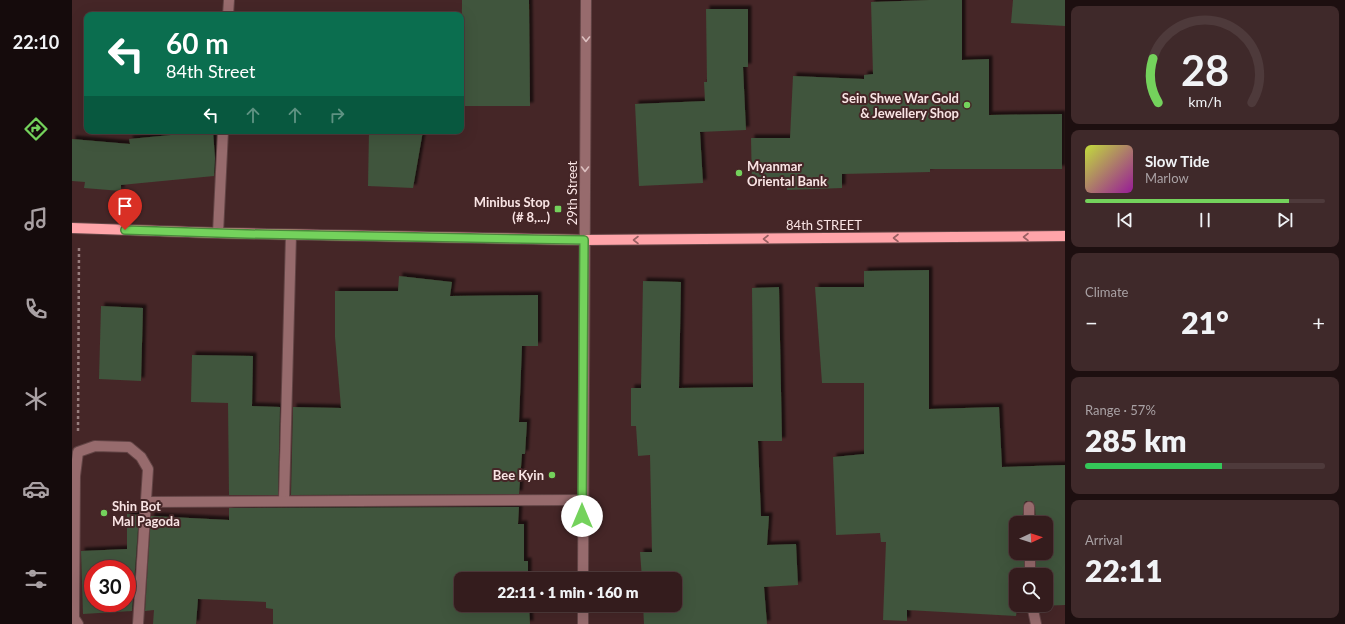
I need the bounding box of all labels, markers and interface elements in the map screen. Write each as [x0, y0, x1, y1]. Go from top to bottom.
text: 60 m [166, 26, 229, 60]
icon: left [100, 28, 152, 80]
text: 22:10 [13, 31, 59, 53]
one-way arrow [582, 36, 590, 42]
text: 28 [1181, 45, 1229, 95]
text: 84th Street [166, 60, 255, 82]
place label: Sein Shwe War Gold & Jewellery Shop [842, 90, 959, 121]
text: km/h [1188, 92, 1222, 109]
marker: Sein Shwe War Gold & Jewellery Shop [962, 100, 972, 110]
icon: left [200, 104, 222, 126]
icon: ahead [242, 104, 264, 126]
icon: ahead [284, 104, 306, 126]
icon: right [326, 104, 348, 126]
icon: directions [22, 115, 50, 143]
text: Slow Tide [1145, 152, 1210, 170]
place label: Myanmar Oriental Bank [747, 158, 827, 189]
street label: 29th Street [564, 160, 580, 225]
one-way arrow [581, 166, 589, 172]
marker: Myanmar Oriental Bank [734, 168, 744, 178]
text: Marlow [1145, 170, 1189, 186]
pin [108, 189, 142, 230]
place label: Minibus Stop (# 8,...) [474, 194, 550, 225]
icon: arrive [114, 195, 136, 217]
marker: Minibus Stop (# 8,...) [553, 204, 563, 214]
icon: music [22, 205, 50, 233]
icon: previous [1114, 209, 1136, 231]
icon: pause [1194, 209, 1216, 231]
icon: next [1274, 209, 1296, 231]
street label: 84th STREET [786, 217, 862, 233]
one-way arrow [1023, 233, 1029, 241]
one-way arrow [893, 234, 899, 242]
one-way arrow [763, 235, 769, 243]
one-way arrow [633, 236, 639, 244]
text: Climate [1085, 284, 1128, 300]
icon: phone [22, 295, 50, 323]
text: 21° [1181, 304, 1229, 340]
text: − [1085, 309, 1098, 336]
text: + [1312, 309, 1325, 336]
icon: climate [22, 385, 50, 413]
text: Range · 57% [1085, 402, 1156, 418]
text: 285 km [1085, 422, 1186, 458]
place label: Bee Kyin [493, 467, 544, 483]
marker: Bee Kyin [547, 470, 557, 480]
icon: car [22, 475, 50, 503]
position arrow [561, 495, 603, 537]
place label: Shin Bot Mal Pagoda [112, 498, 180, 529]
marker: Shin Bot Mal Pagoda [99, 508, 109, 518]
north arrow [1009, 516, 1053, 560]
map controls [1009, 516, 1053, 612]
text: Arrival [1085, 532, 1122, 548]
text: 22:11 [1085, 552, 1163, 588]
speed limit sign: 30 [84, 560, 136, 612]
icon: filters [22, 565, 50, 593]
button: search [1009, 568, 1053, 612]
text: 22:11 · 1 min · 160 m [497, 583, 639, 601]

